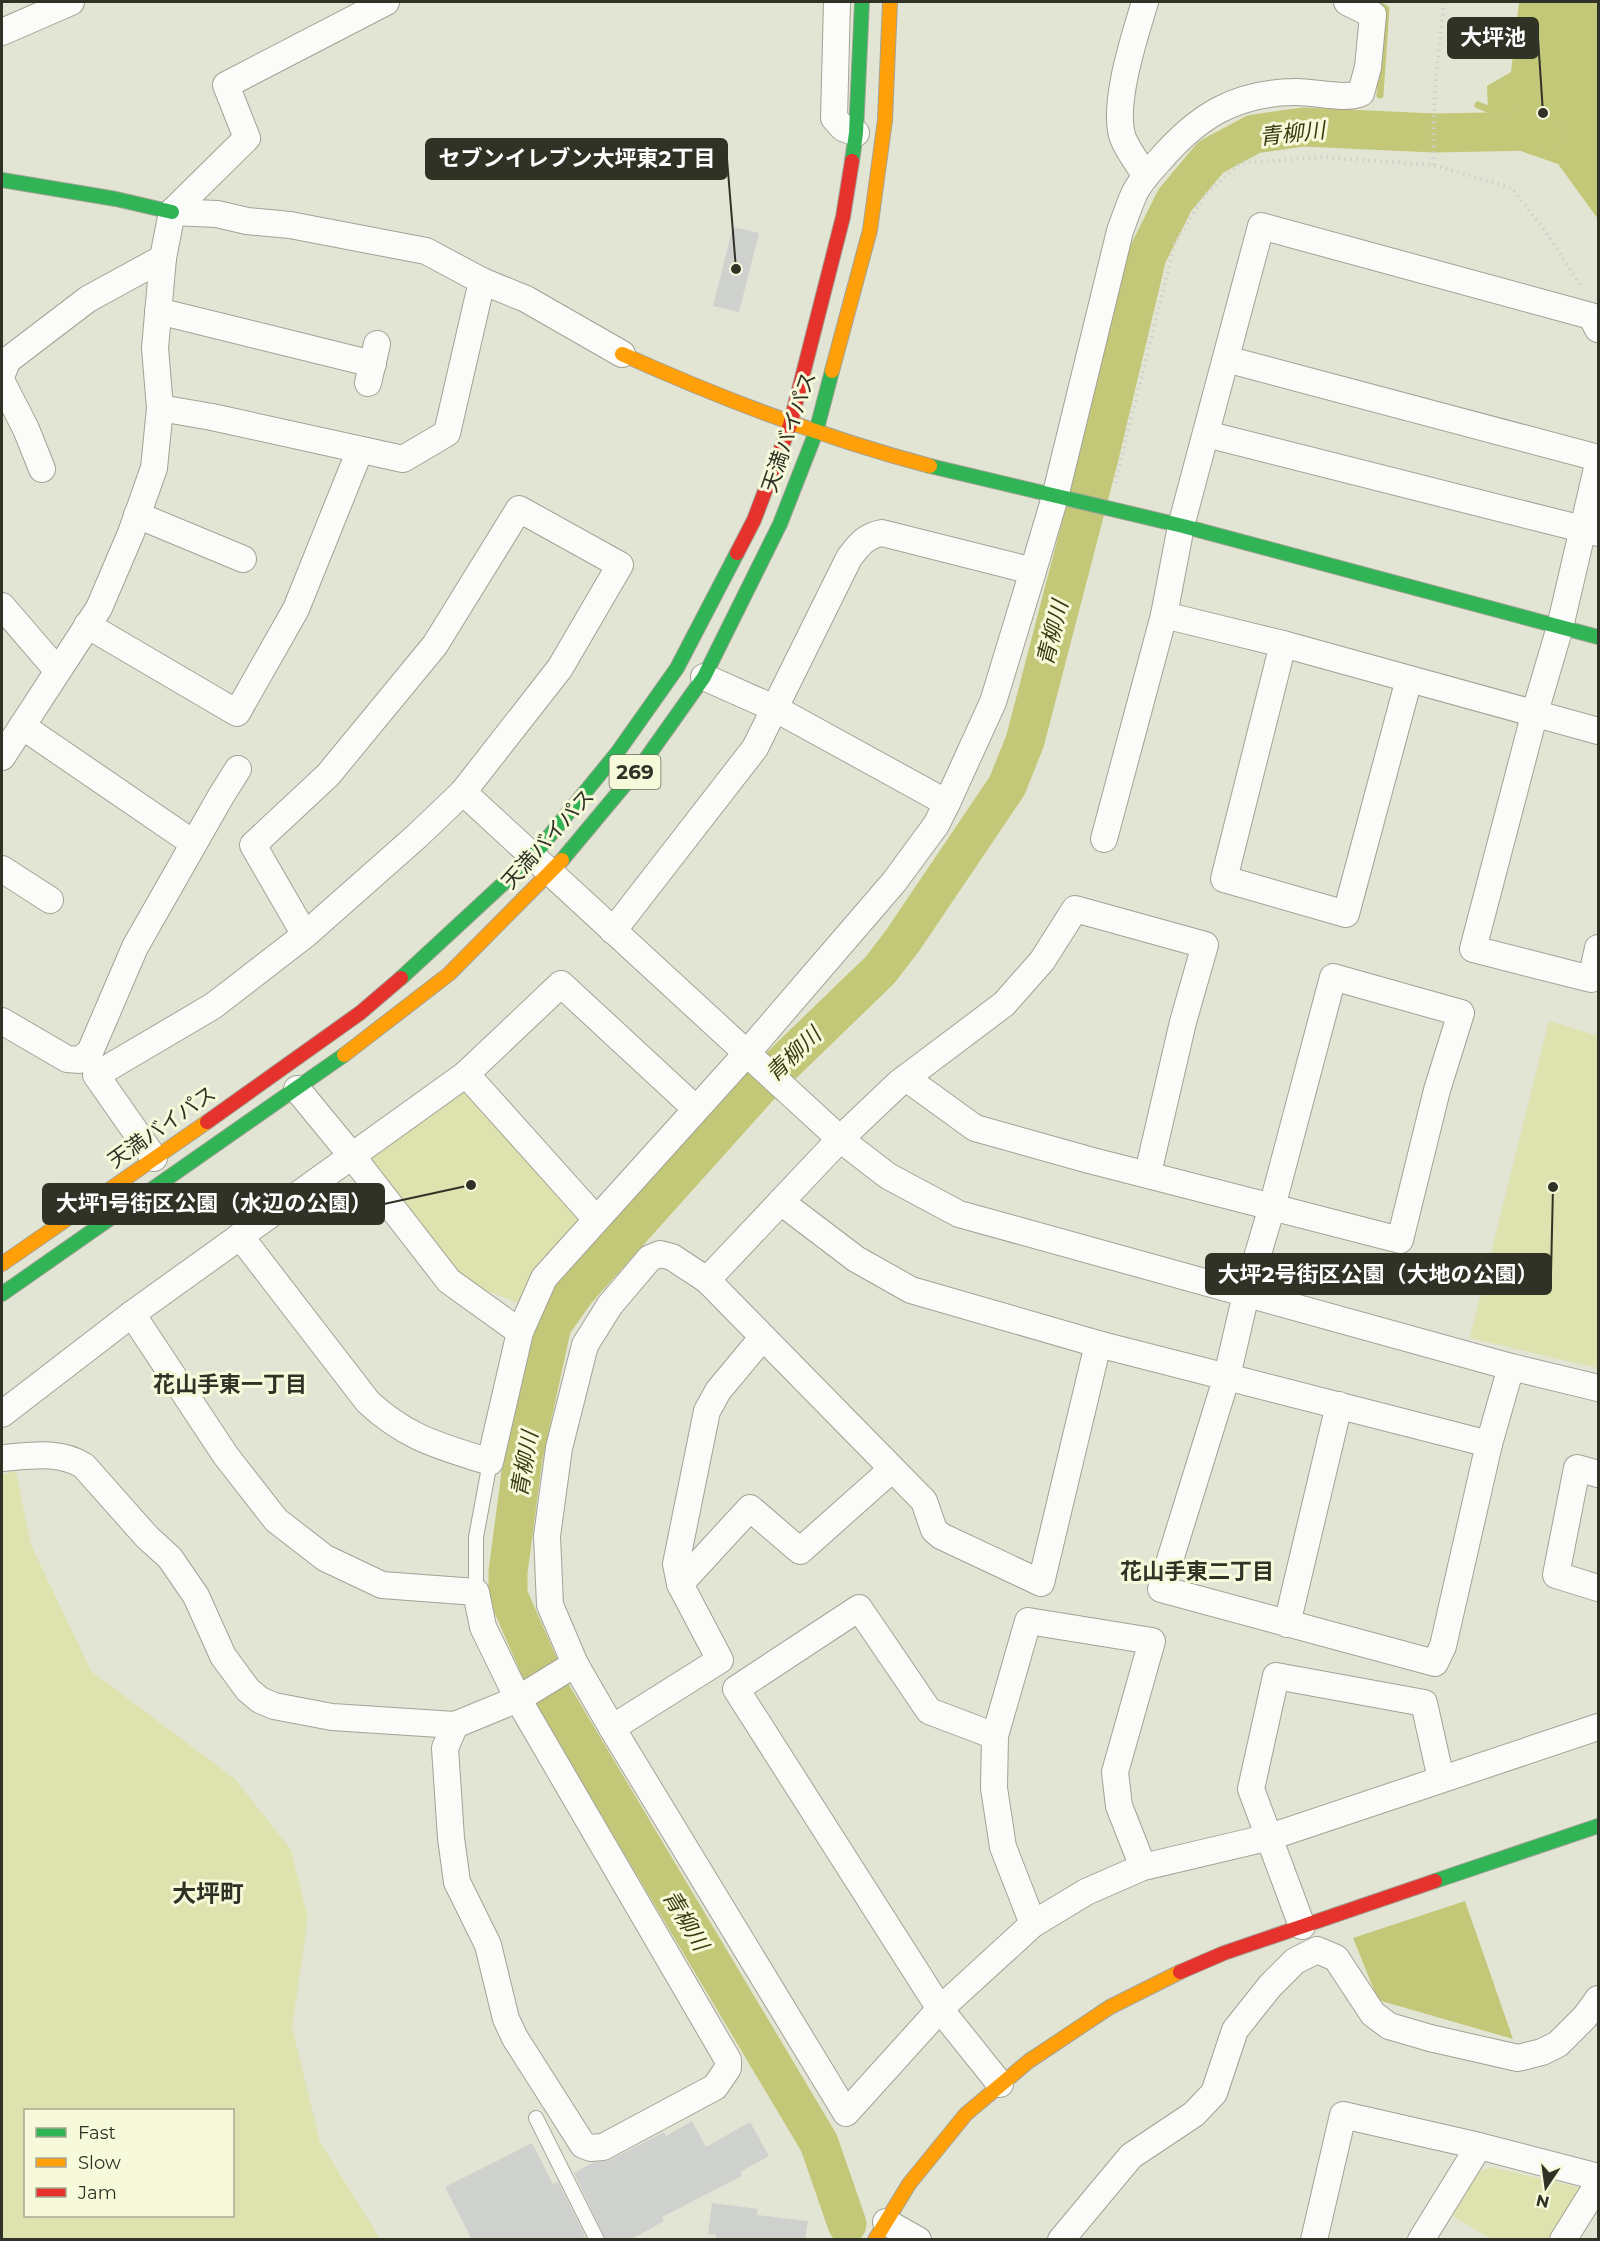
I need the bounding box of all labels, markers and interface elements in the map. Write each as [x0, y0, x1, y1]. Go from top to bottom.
callout: 大坪池 [1448, 18, 1538, 58]
text: 大坪池 [1460, 24, 1526, 51]
water label: 青柳川 [1258, 116, 1328, 150]
callout: セブンイレブン大坪東2丁目 [426, 139, 727, 179]
text: セブンイレブン大坪東2丁目 [439, 145, 715, 172]
street label: 天満バイパス [756, 368, 821, 495]
water label: 青柳川 [1031, 596, 1074, 668]
road number: 269 [610, 755, 660, 789]
street label: 天満バイパス [496, 784, 599, 894]
water label: 青柳川 [760, 1020, 828, 1087]
street label: 天満バイパス [103, 1080, 220, 1173]
callout: 大坪1号街区公園（水辺の公園） [43, 1184, 384, 1224]
text: 大坪1号街区公園（水辺の公園） [56, 1190, 372, 1217]
callout: 大坪2号街区公園（大地の公園） [1206, 1254, 1551, 1294]
text: 大坪2号街区公園（大地の公園） [1218, 1261, 1538, 1288]
district label: 花山手東一丁目 [153, 1371, 307, 1398]
water label: 青柳川 [505, 1427, 544, 1499]
district label: 花山手東二丁目 [1120, 1558, 1274, 1585]
district label: 大坪町 [172, 1879, 244, 1908]
water label: 青柳川 [657, 1885, 715, 1957]
legend [24, 2109, 234, 2217]
text: Fast [78, 2122, 116, 2144]
text: Slow [78, 2152, 121, 2174]
north arrow [1516, 2157, 1576, 2217]
text: Jam [77, 2182, 117, 2204]
text: N [1534, 2190, 1551, 2212]

